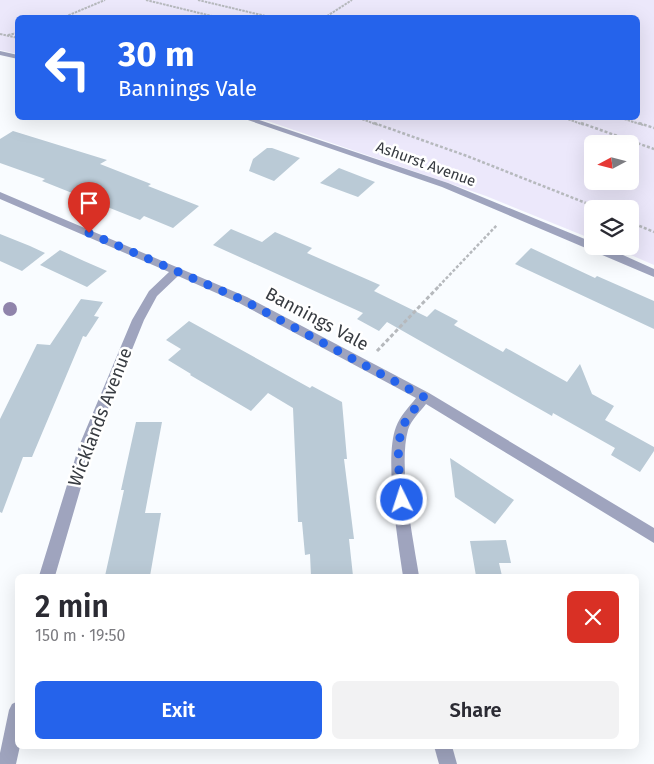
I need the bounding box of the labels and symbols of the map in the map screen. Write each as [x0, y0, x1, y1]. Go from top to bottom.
north arrow [584, 135, 639, 190]
street label: Ashurst Avenue [374, 138, 478, 190]
pin [68, 182, 110, 233]
street label: Bannings Vale [262, 283, 372, 355]
street label: Wicklands Avenue [63, 344, 137, 490]
position arrow [375, 473, 427, 525]

